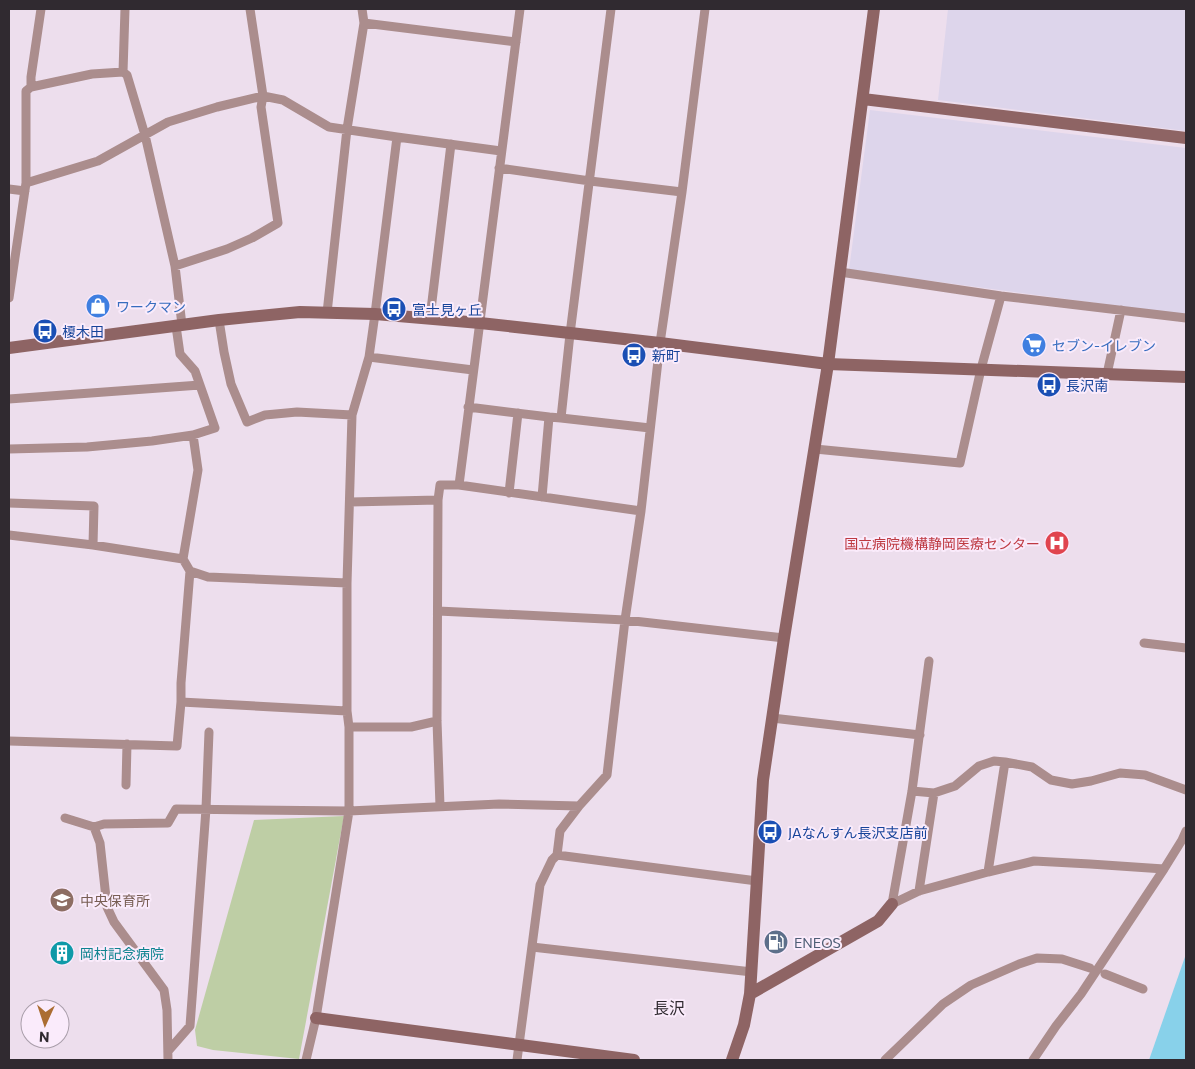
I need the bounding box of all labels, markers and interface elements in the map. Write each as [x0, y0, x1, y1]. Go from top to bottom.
shop icon: ワークマン [85, 293, 111, 319]
bus stop icon: 富士見ヶ丘 [381, 296, 407, 322]
place label: ワークマン [116, 298, 186, 315]
place label: 富士見ヶ丘 [412, 301, 482, 318]
bus stop icon: 榎木田 [32, 318, 58, 344]
place label: 榎木田 [62, 323, 104, 340]
supermarket icon: セブン-イレブン [1021, 332, 1047, 358]
place label: セブン-イレブン [1052, 337, 1156, 354]
bus stop icon: 新町 [621, 342, 647, 368]
place label: 新町 [652, 347, 680, 364]
bus stop icon: 長沢南 [1036, 372, 1062, 398]
place label: 長沢南 [1066, 377, 1108, 394]
hospital icon: 国立病院機構静岡医療センター [1044, 530, 1070, 556]
place label: 国立病院機構静岡医療センター [844, 535, 1040, 552]
bus stop icon: JAなんすん長沢支店前 [757, 819, 783, 845]
place label: JAなんすん長沢支店前 [788, 824, 927, 841]
school or university icon: 中央保育所 [49, 887, 75, 913]
place label: 中央保育所 [80, 892, 150, 909]
fuel station icon: ENEOS [763, 929, 789, 955]
place label: ENEOS [794, 934, 841, 951]
building icon: 岡村記念病院 [49, 940, 75, 966]
place label: 岡村記念病院 [80, 945, 164, 962]
district label: 長沢 [653, 998, 685, 1017]
north arrow [20, 999, 70, 1049]
text: N [39, 1029, 50, 1046]

